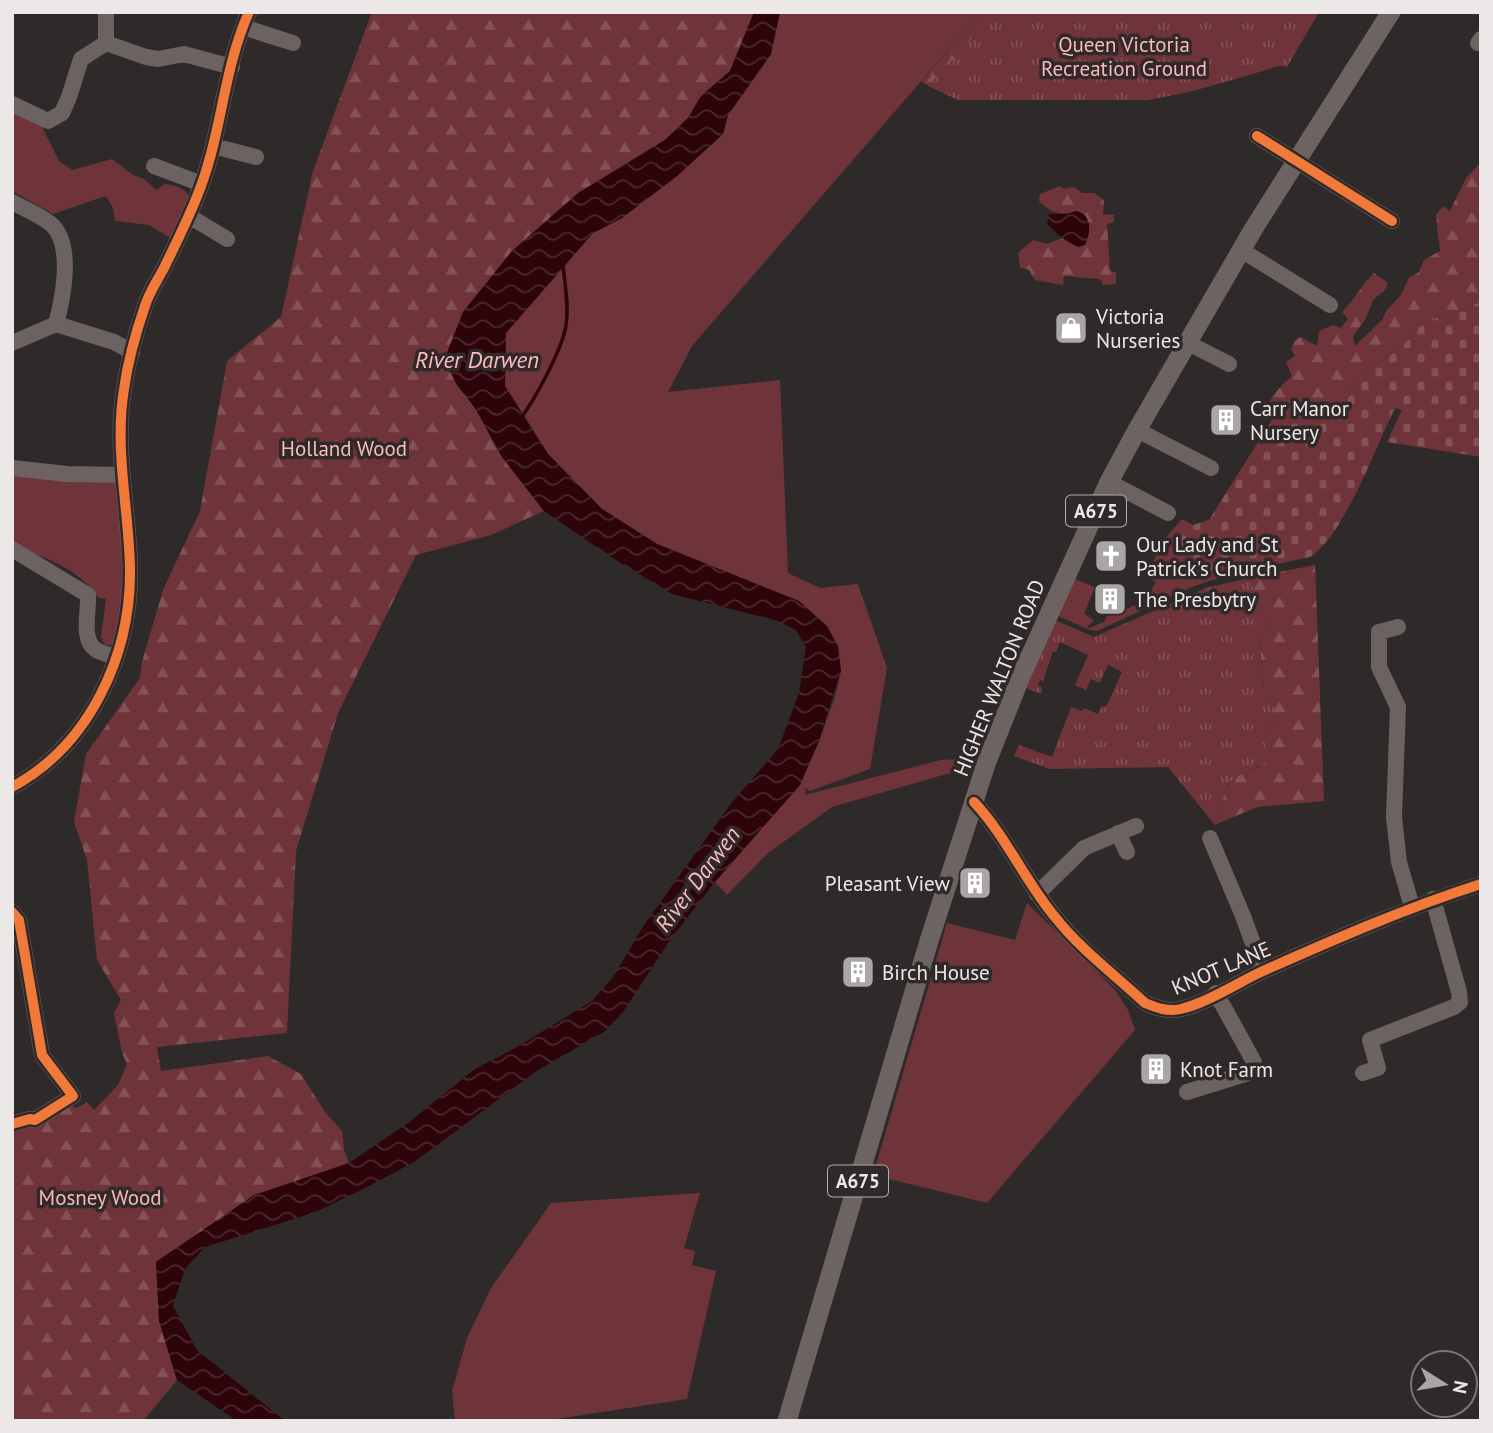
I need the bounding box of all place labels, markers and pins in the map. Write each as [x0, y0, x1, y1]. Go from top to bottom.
place label: Victoria Nurseries [1095, 303, 1180, 354]
shop icon: Victoria Nurseries [1052, 309, 1090, 347]
place label: Carr Manor Nursery [1250, 395, 1349, 446]
building icon: Carr Manor Nursery [1207, 401, 1245, 439]
place label: Our Lady and St Patrick's Church [1136, 531, 1278, 582]
church icon: Our Lady and St Patrick's Church [1092, 537, 1130, 575]
building icon: The Presbytry [1091, 580, 1129, 618]
place label: The Presbytry [1134, 586, 1256, 613]
building icon: Pleasant View [956, 864, 994, 902]
place label: Pleasant View [825, 870, 951, 897]
building icon: Birch House [839, 953, 877, 991]
place label: Birch House [882, 959, 990, 986]
building icon: Knot Farm [1137, 1050, 1175, 1088]
place label: Knot Farm [1180, 1056, 1273, 1083]

